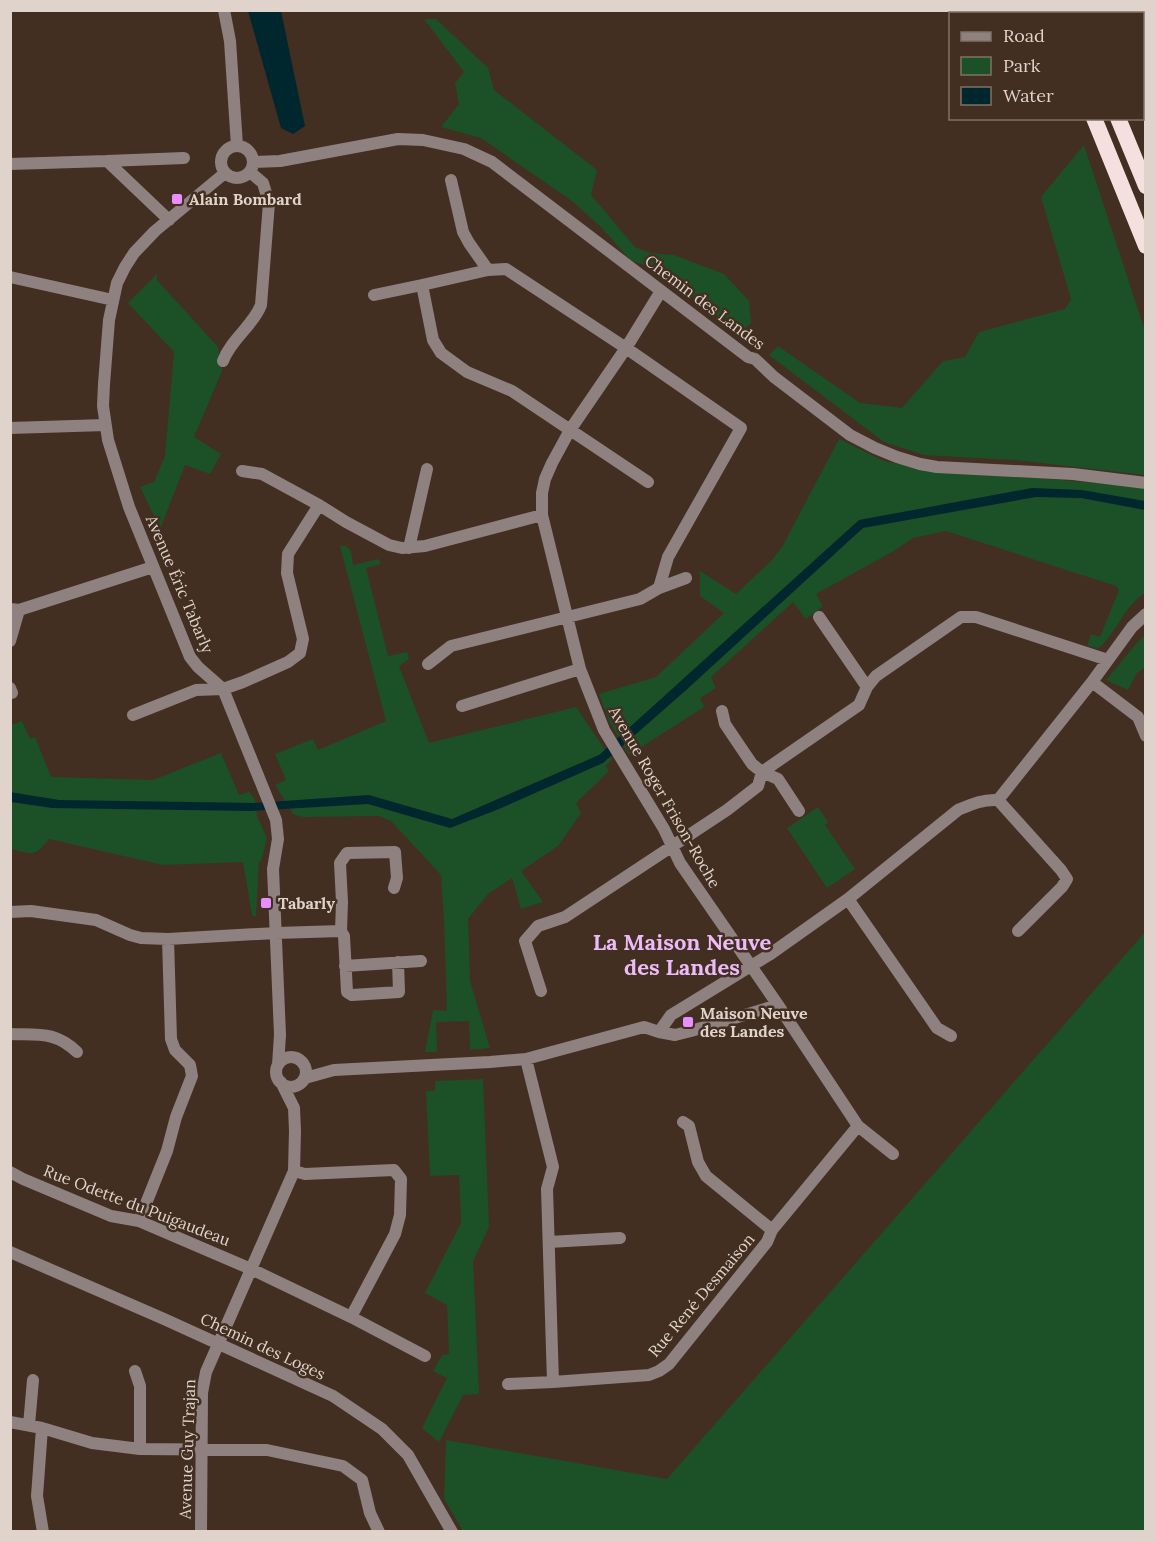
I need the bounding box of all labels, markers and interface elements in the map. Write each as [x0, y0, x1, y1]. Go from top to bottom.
legend [949, 12, 1144, 120]
text: Road [1003, 24, 1045, 47]
text: Park [1003, 54, 1041, 77]
text: Water [1003, 84, 1054, 107]
place label: Alain Bombard [189, 189, 302, 209]
marker: Alain Bombard [170, 192, 184, 206]
street label: Chemin des Landes [641, 250, 769, 354]
street label: Avenue Éric Tabarly [142, 511, 218, 656]
street label: Avenue Roger Frison-Roche [604, 702, 725, 892]
place label: Tabarly [278, 893, 335, 913]
marker: Tabarly [259, 896, 273, 910]
district label: La Maison Neuve des Landes [593, 928, 771, 981]
place label: Maison Neuve des Landes [700, 1003, 808, 1041]
marker: Maison Neuve des Landes [681, 1015, 695, 1029]
street label: Rue Odette du Puigaudeau [41, 1160, 234, 1250]
street label: Rue René Desmaison [643, 1229, 759, 1361]
street label: Chemin des Loges [197, 1308, 329, 1384]
street label: Avenue Guy Trajan [175, 1378, 199, 1520]

